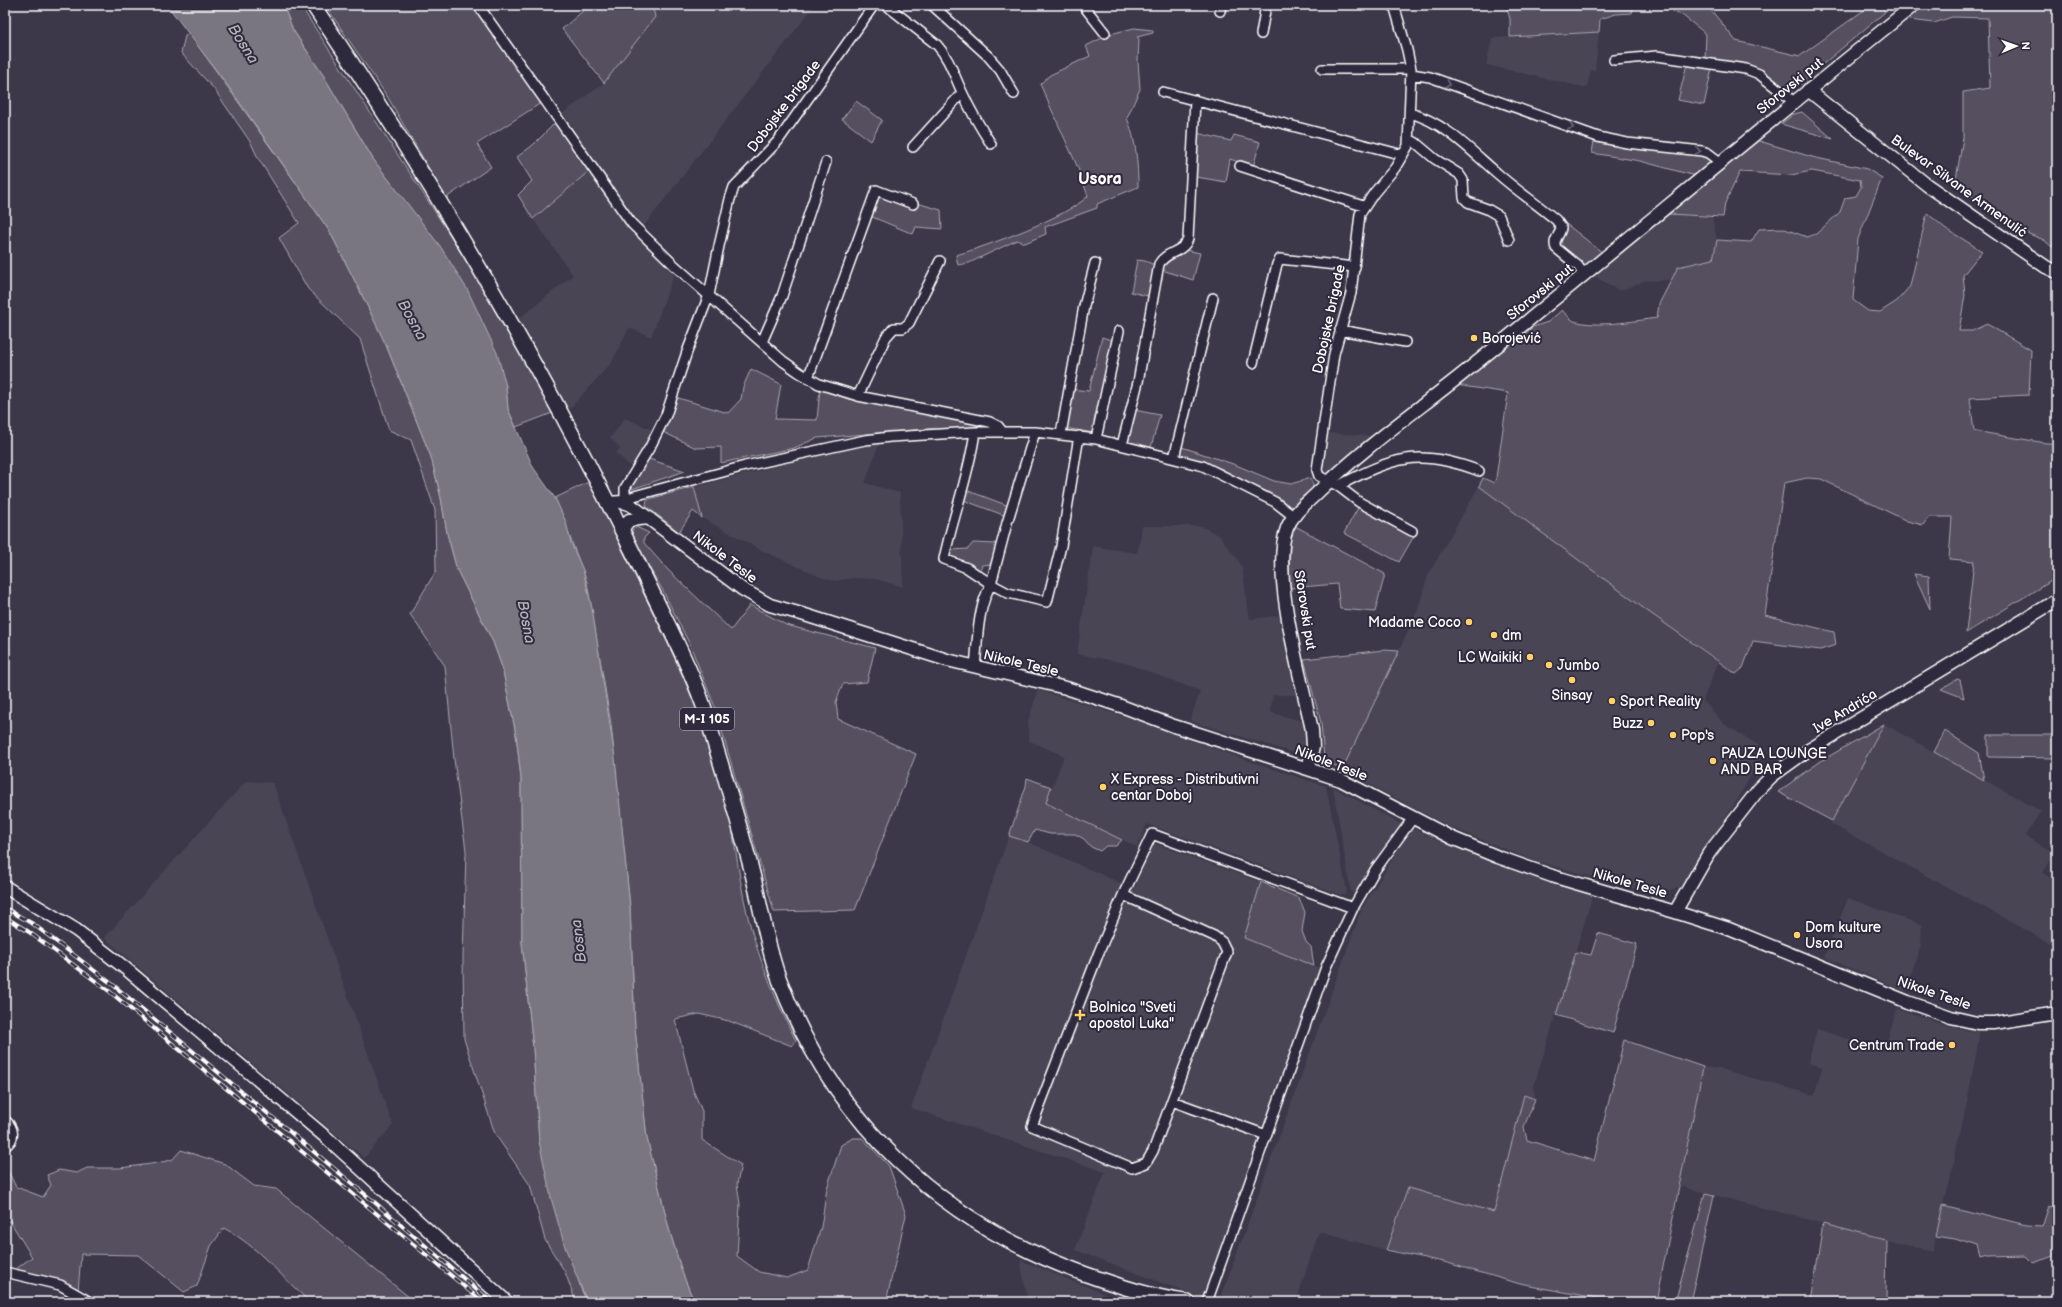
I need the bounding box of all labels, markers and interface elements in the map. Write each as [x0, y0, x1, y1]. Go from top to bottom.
water label: Bosna [223, 21, 263, 67]
north arrow [1996, 26, 2036, 66]
text: N [2019, 41, 2032, 50]
street label: Sforovski put [1753, 54, 1827, 118]
street label: Dobojske brigade [744, 57, 824, 155]
one-way arrow [1445, 79, 1452, 87]
one-way arrow [1567, 122, 1574, 131]
street label: Bulevar Silvane Armenulić [1888, 131, 2031, 241]
one-way arrow [1695, 146, 1701, 155]
district label: Usora [1078, 170, 1122, 189]
street label: Sforovski put [1503, 260, 1577, 324]
street label: Dobojske brigade [1309, 263, 1349, 375]
water label: Bosna [393, 296, 431, 344]
place label: Borojević [1482, 330, 1542, 347]
marker: Borojević [1469, 333, 1479, 343]
street label: Nikole Tesle [689, 527, 761, 587]
street label: Sforovski put [1290, 569, 1320, 652]
water label: Bosna [513, 599, 539, 645]
place label: Madame Coco [1368, 614, 1461, 631]
marker: Madame Coco [1464, 617, 1474, 627]
place label: dm [1502, 627, 1522, 644]
marker: dm [1489, 630, 1499, 640]
street label: Nikole Tesle [982, 646, 1060, 680]
place label: LC Waikiki [1458, 649, 1522, 666]
marker: LC Waikiki [1525, 652, 1535, 662]
place label: Jumbo [1557, 657, 1600, 674]
marker: Jumbo [1544, 660, 1554, 670]
marker: Sinsay [1567, 675, 1577, 685]
street label: Ive Andrića [1810, 685, 1880, 737]
place label: Sinsay [1552, 687, 1593, 704]
place label: Sport Reality [1620, 693, 1702, 710]
marker: Sport Reality [1607, 696, 1617, 706]
road number: M-I 105 [680, 708, 734, 730]
place label: Buzz [1612, 715, 1643, 732]
marker: Buzz [1646, 718, 1656, 728]
place label: Pop's [1681, 727, 1714, 744]
marker: Pop's [1668, 730, 1678, 740]
street label: Nikole Tesle [1292, 741, 1370, 785]
place label: PAUZA LOUNGE AND BAR [1721, 745, 1827, 778]
marker: PAUZA LOUNGE AND BAR [1708, 756, 1718, 766]
place label: X Express - Distributivni centar Doboj [1110, 771, 1259, 804]
marker: X Express - Distributivni centar Doboj [1098, 782, 1108, 792]
street label: Nikole Tesle [1591, 864, 1669, 902]
water label: Bosna [567, 918, 591, 964]
place label: Dom kulture Usora [1805, 919, 1881, 952]
marker: Dom kulture Usora [1792, 930, 1802, 940]
street label: Nikole Tesle [1895, 972, 1973, 1014]
place label: Bolnica "Sveti apostol Luka" [1089, 999, 1176, 1032]
marker: Bolnica "Sveti apostol Luka" [1074, 1009, 1086, 1021]
place label: Centrum Trade [1849, 1037, 1944, 1054]
marker: Centrum Trade [1947, 1040, 1957, 1050]

